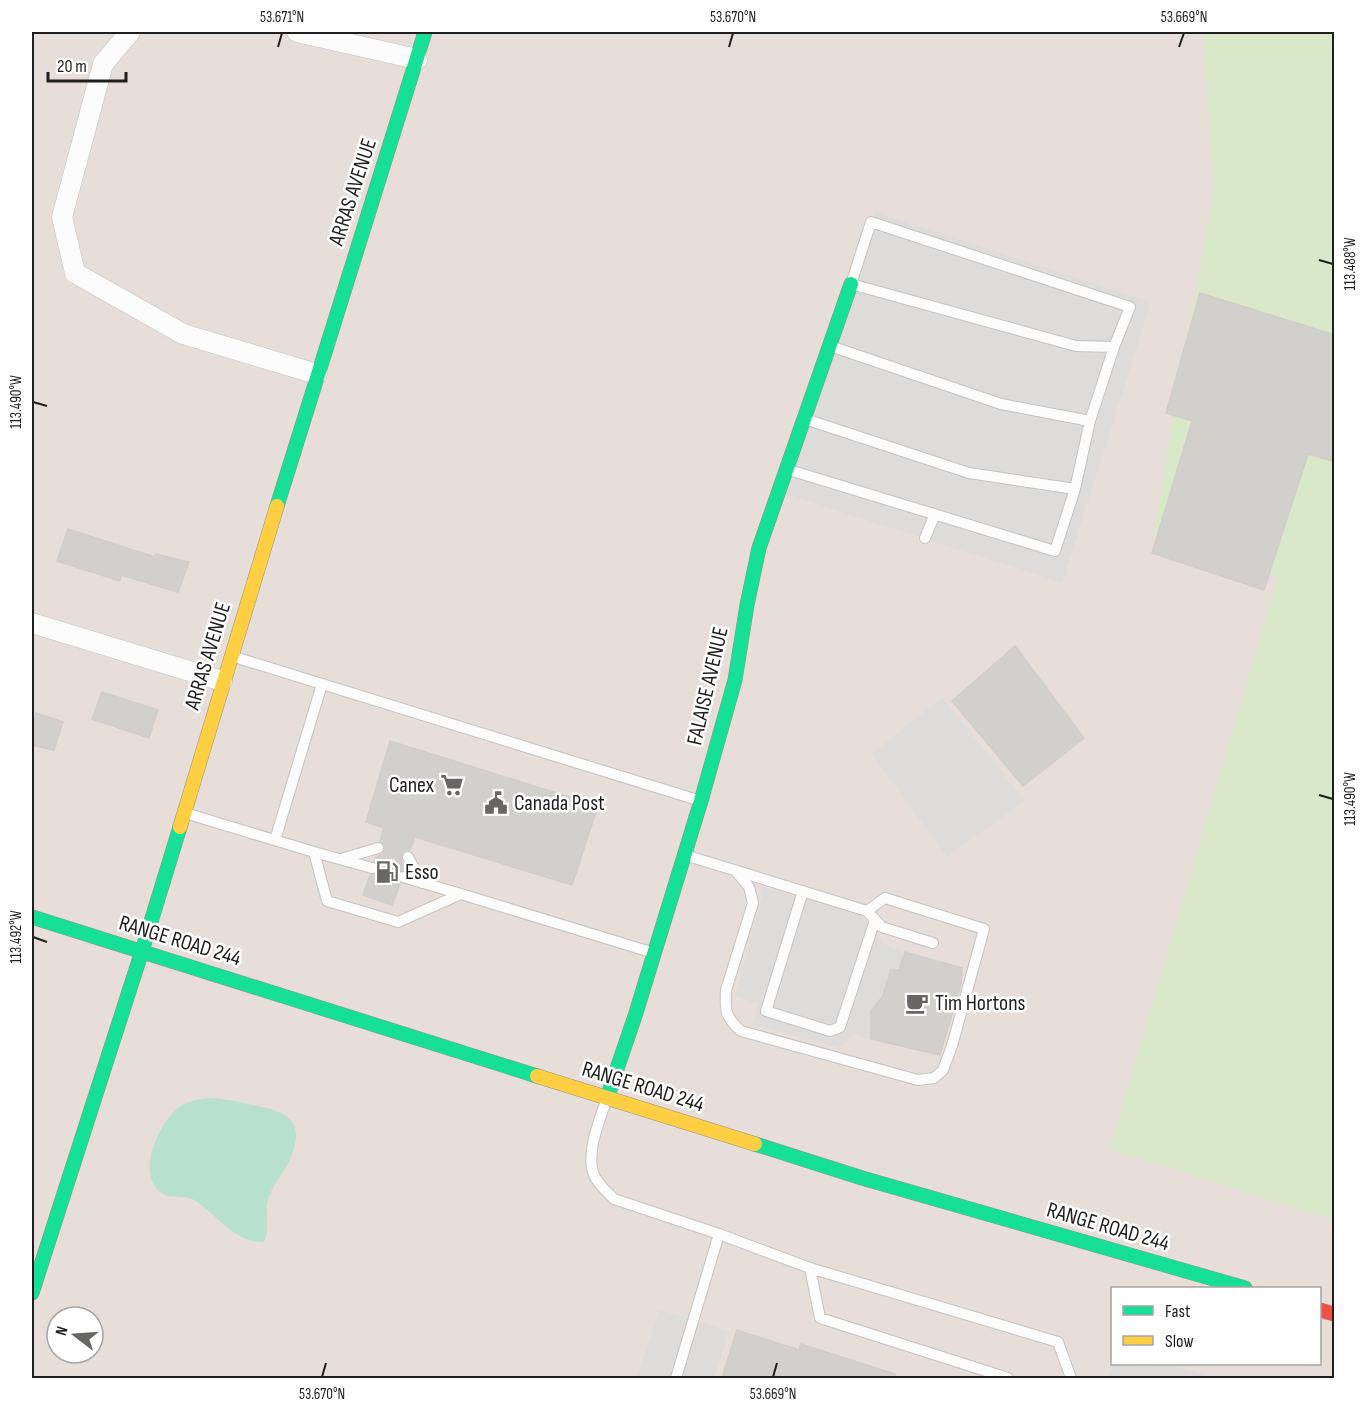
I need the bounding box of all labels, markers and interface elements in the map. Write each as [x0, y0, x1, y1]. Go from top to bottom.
text: 53.671°N [260, 8, 304, 27]
text: 53.670°N [710, 8, 756, 27]
text: 53.669°N [1161, 8, 1207, 27]
scale bar [48, 45, 126, 83]
text: 20 m [57, 56, 87, 77]
street label: ARRAS AVENUE [323, 135, 383, 250]
text: 113.488°W [1341, 237, 1360, 291]
text: 113.490°W [7, 375, 26, 429]
street label: ARRAS AVENUE [179, 599, 237, 714]
street label: FALAISE AVENUE [681, 624, 735, 748]
place label: Canex [389, 772, 435, 799]
supermarket icon: Canex [439, 772, 465, 798]
text: 113.490°W [1341, 772, 1360, 826]
public building icon: Canada Post [483, 790, 509, 816]
place label: Canada Post [514, 790, 605, 817]
fuel station icon: Esso [374, 859, 400, 885]
place label: Esso [405, 859, 439, 886]
text: 113.492°W [7, 910, 26, 963]
street label: RANGE ROAD 244 [116, 910, 244, 972]
cafe icon: Tim Hortons [904, 990, 930, 1016]
place label: Tim Hortons [935, 990, 1026, 1017]
street label: RANGE ROAD 244 [579, 1056, 707, 1118]
street label: RANGE ROAD 244 [1044, 1197, 1172, 1257]
legend [1111, 1287, 1321, 1365]
text: Fast [1165, 1301, 1191, 1322]
north arrow [45, 1305, 105, 1365]
text: N [52, 1324, 72, 1338]
text: Slow [1165, 1331, 1194, 1352]
text: 53.670°N [299, 1385, 345, 1404]
text: 53.669°N [750, 1385, 796, 1404]

